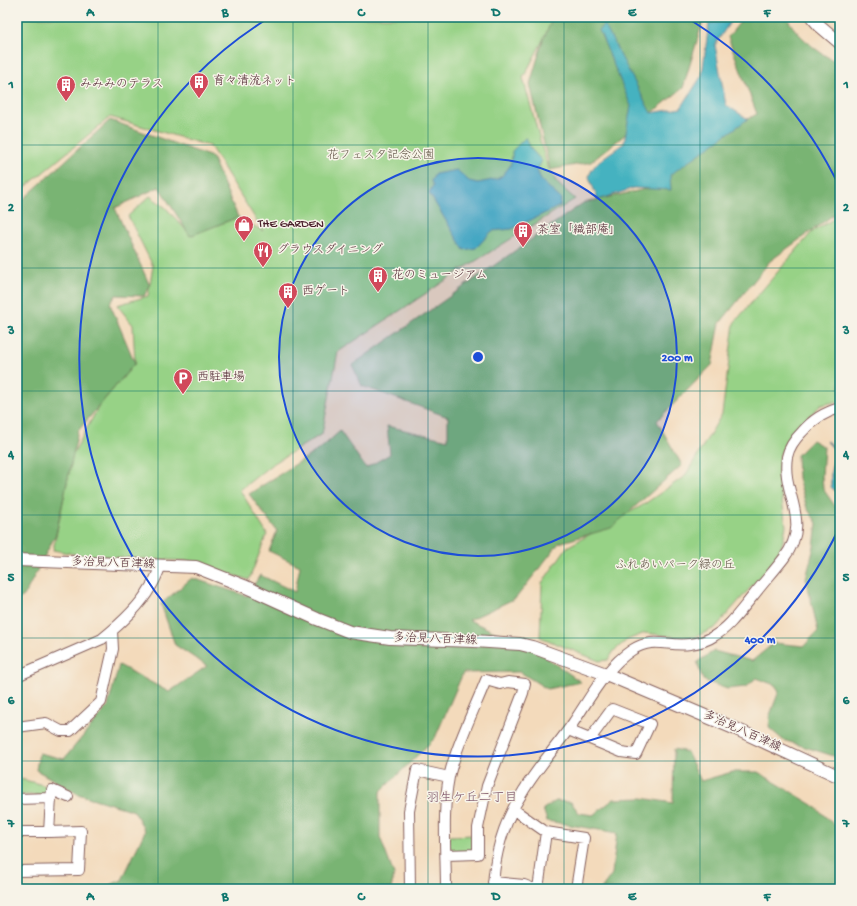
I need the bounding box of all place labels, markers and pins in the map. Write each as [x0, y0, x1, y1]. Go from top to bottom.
building icon: 育々清流ネット [188, 71, 210, 99]
building icon: みみみのテラス [55, 74, 77, 102]
place label: 育々清流ネット [213, 74, 297, 89]
place label: みみみのテラス [80, 78, 164, 92]
shop icon: THE GARDEN [233, 214, 255, 242]
place label: THE GARDEN [257, 218, 324, 232]
building icon: 茶室「織部庵」 [512, 220, 534, 248]
place label: 茶室「織部庵」 [537, 223, 621, 238]
restaurant icon: グラウスダイニング [252, 240, 274, 268]
place label: グラウスダイニング [277, 243, 383, 258]
building icon: 花のミュージアム [367, 265, 389, 293]
place label: 花のミュージアム [392, 268, 488, 283]
building icon: 西ゲート [277, 281, 299, 309]
place label: 西ゲート [302, 284, 350, 299]
centre of rings [471, 350, 485, 364]
parking icon: 西駐車場 [172, 367, 194, 395]
place label: 西駐車場 [197, 370, 245, 385]

